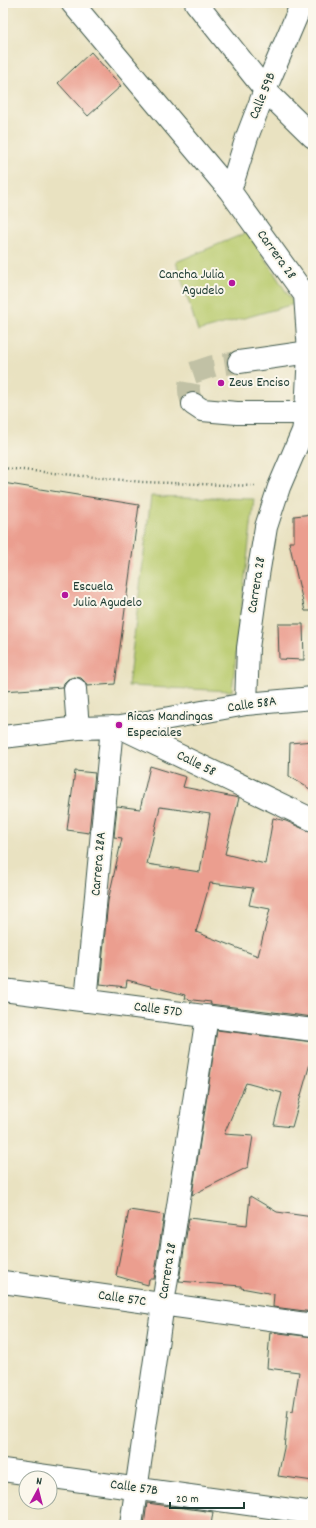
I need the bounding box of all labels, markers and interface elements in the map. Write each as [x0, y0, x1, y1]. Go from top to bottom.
street label: Calle 59B [245, 69, 282, 122]
street label: Carrera 28 [251, 226, 301, 284]
place label: Cancha Julia Agudelo [159, 265, 224, 301]
marker: Cancha Julia Agudelo [227, 278, 237, 288]
place label: Zeus Enciso [229, 373, 290, 393]
marker: Zeus Enciso [216, 378, 226, 388]
street label: Carrera 28 [243, 555, 271, 615]
place label: Escuela Julia Agudelo [73, 577, 142, 613]
marker: Escuela Julia Agudelo [60, 590, 70, 600]
street label: Calle 58A [226, 692, 278, 718]
place label: Ricas Mandingas Especiales [127, 707, 213, 743]
marker: Ricas Mandingas Especiales [114, 720, 124, 730]
street label: Calle 58 [173, 746, 219, 782]
street label: Carrera 28A [86, 831, 112, 897]
street label: Calle 57D [133, 997, 183, 1023]
street label: Carrera 28 [154, 1241, 182, 1301]
street label: Calle 57C [97, 1286, 147, 1312]
north arrow [18, 1470, 58, 1510]
text: N [35, 1474, 43, 1490]
street label: Calle 57B [109, 1475, 160, 1501]
scale bar [170, 1484, 244, 1510]
text: 20 m [176, 1491, 199, 1508]

